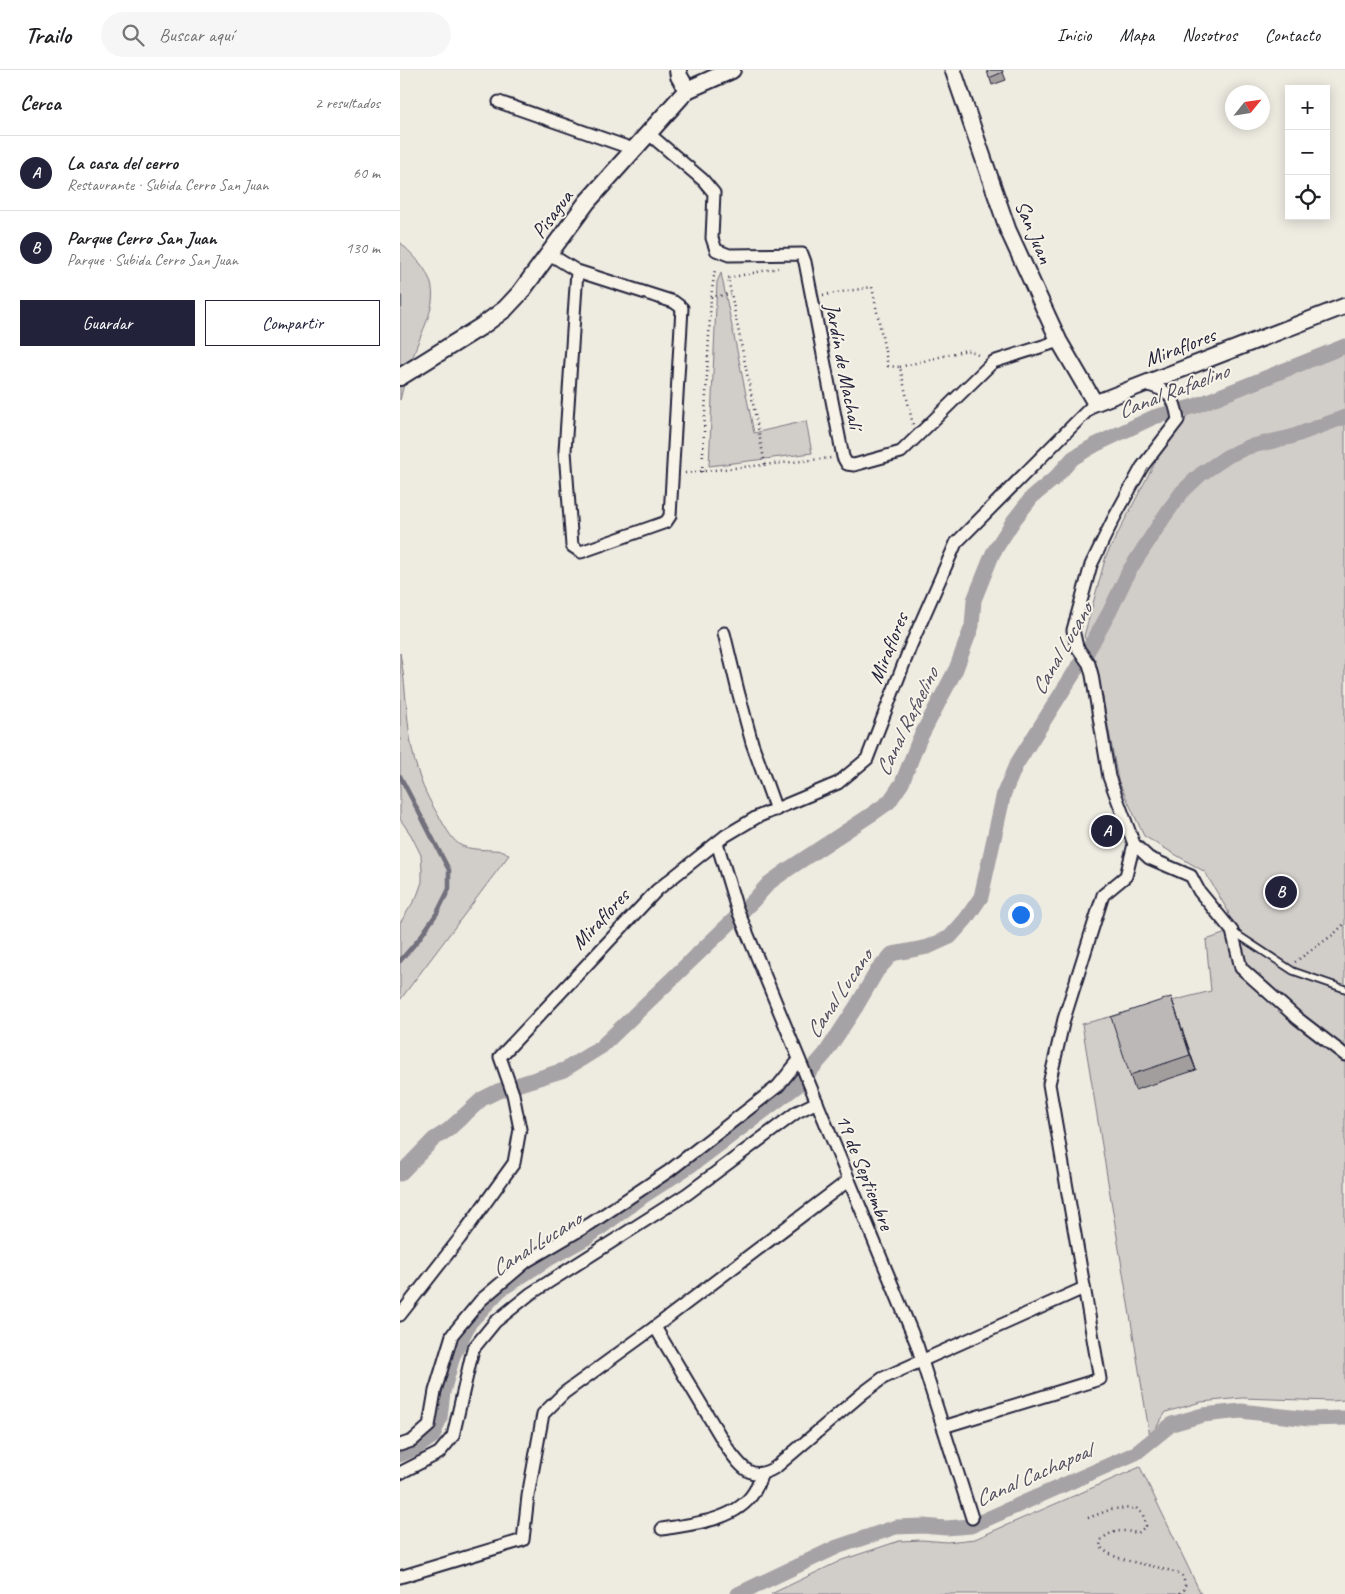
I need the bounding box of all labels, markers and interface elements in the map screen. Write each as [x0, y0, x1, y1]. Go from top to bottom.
search box [101, 12, 451, 57]
text: Trailo [25, 20, 71, 50]
icon: search [119, 21, 147, 49]
text: Buscar aquí [159, 23, 233, 47]
text: Inicio [1057, 24, 1091, 46]
text: Mapa [1119, 24, 1154, 46]
text: Nosotros [1182, 24, 1237, 46]
text: Contacto [1265, 24, 1320, 46]
north arrow [1225, 85, 1270, 130]
map controls [1285, 85, 1330, 220]
button: + [1285, 85, 1330, 130]
text: Cerca [20, 90, 61, 116]
text: 2 resultados [315, 93, 380, 113]
button: − [1285, 130, 1330, 175]
text: La casa del cerro [67, 151, 178, 175]
text: A [32, 163, 40, 183]
text: 60 m [353, 163, 380, 183]
text: Restaurante · Subida Cerro San Juan [67, 175, 268, 195]
button: locate [1285, 175, 1330, 220]
street label: Pisagua [525, 183, 580, 243]
street label: San Juan [1009, 197, 1059, 268]
text: Parque Cerro San Juan [67, 226, 216, 250]
text: B [32, 238, 40, 258]
text: 130 m [346, 238, 380, 258]
text: Parque · Subida Cerro San Juan [67, 250, 238, 270]
button: Guardar [20, 300, 195, 346]
button: Compartir [205, 300, 380, 346]
street label: Jardín de Machalí [819, 300, 870, 435]
street label: Miraflores [1141, 321, 1221, 372]
water label: Canal Rafaelino [1114, 356, 1235, 425]
water label: Canal Lucano [1025, 595, 1101, 700]
street label: Miraflores [862, 607, 915, 687]
water label: Canal Rafaelino [869, 661, 947, 780]
pin: A [1091, 812, 1123, 850]
pin: B [1265, 873, 1297, 911]
street label: Miraflores [565, 882, 636, 955]
your location [1008, 902, 1034, 928]
water label: Canal Lucano [799, 941, 881, 1044]
street label: 19 de Septiembre [830, 1111, 900, 1235]
water label: Canal Lucano [486, 1203, 590, 1283]
water label: Canal Cachapoal [971, 1434, 1102, 1513]

